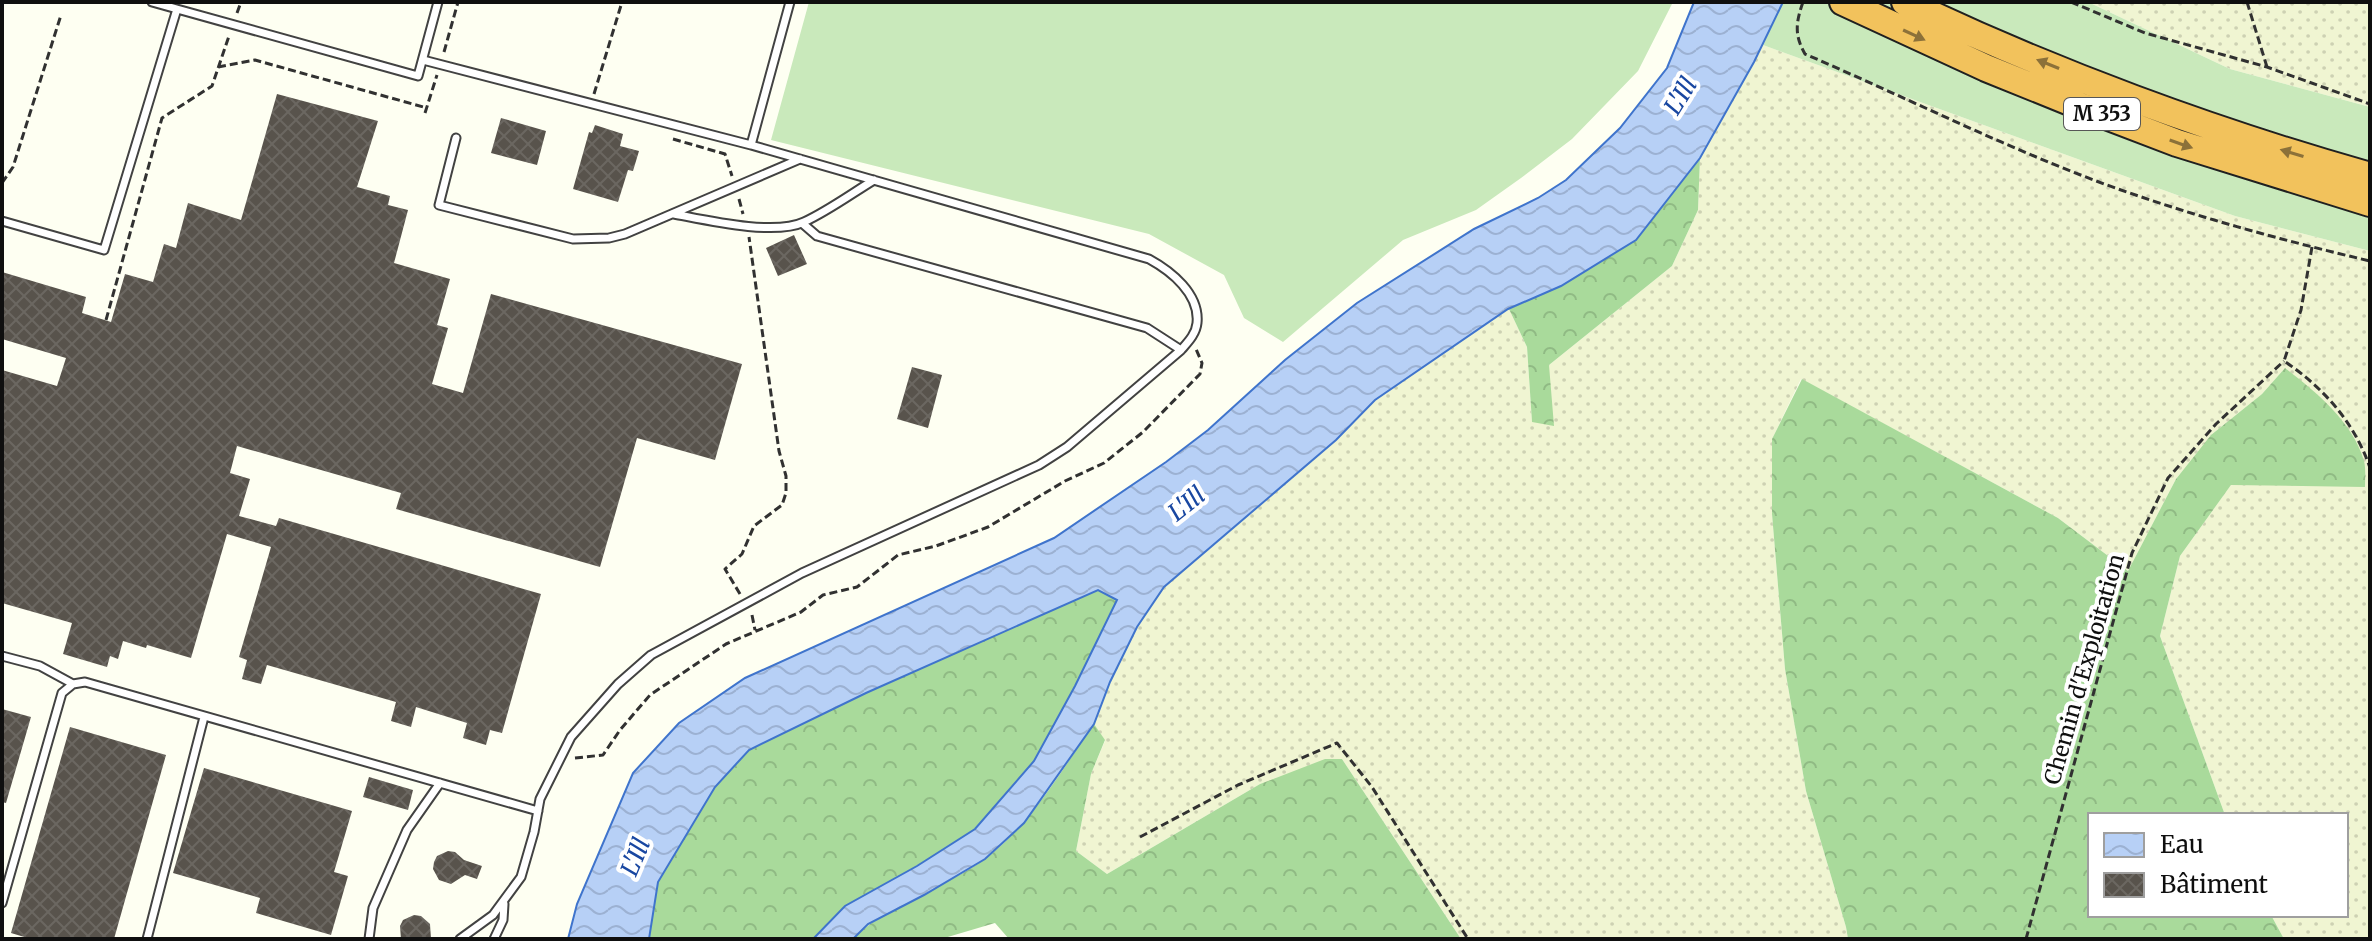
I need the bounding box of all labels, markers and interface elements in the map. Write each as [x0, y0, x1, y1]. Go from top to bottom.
one-way arrow [1902, 28, 1926, 41]
one-way arrow [2036, 58, 2060, 71]
water label: L'Ill [1657, 71, 1704, 120]
road number: M 353 [2064, 98, 2140, 130]
one-way arrow [2169, 138, 2193, 150]
one-way arrow [2280, 146, 2304, 159]
water label: L'Ill [1162, 480, 1211, 528]
street label: Chemin d'Exploitation [2038, 550, 2130, 788]
legend [2088, 813, 2348, 917]
text: Eau [2160, 829, 2204, 860]
water label: L'Ill [614, 833, 657, 881]
text: Bâtiment [2160, 869, 2269, 900]

